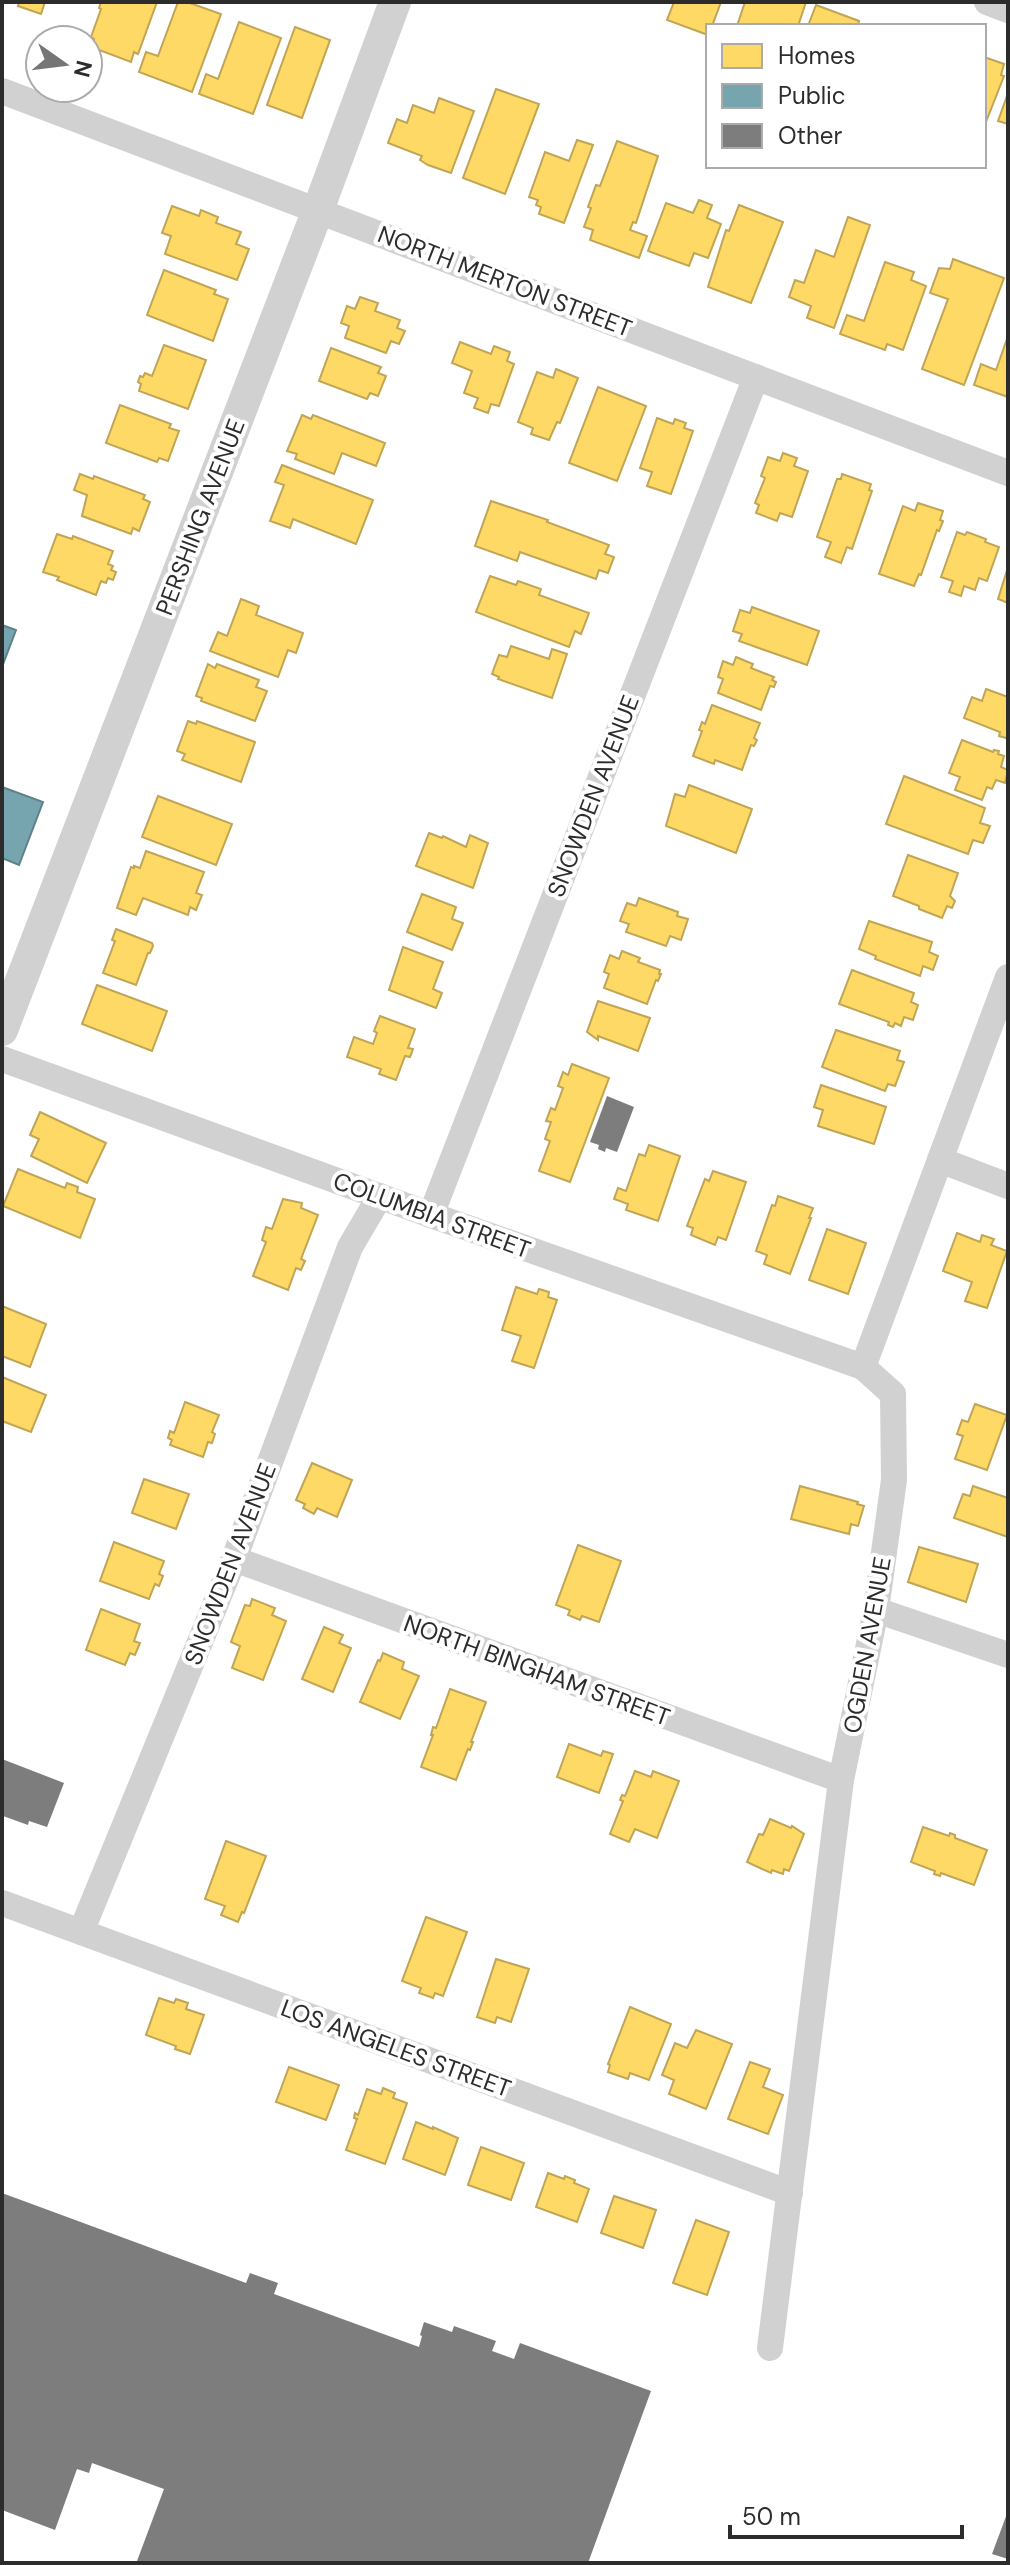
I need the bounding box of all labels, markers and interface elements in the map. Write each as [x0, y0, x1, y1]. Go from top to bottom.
north arrow [24, 24, 104, 104]
legend [706, 24, 986, 168]
text: Homes [778, 40, 856, 71]
text: N [67, 57, 99, 80]
text: Public [778, 80, 846, 111]
text: Other [778, 120, 842, 151]
street label: NORTH MERTON STREET [374, 218, 636, 344]
street label: PERSHING AVENUE [148, 414, 252, 620]
street label: SNOWDEN AVENUE [540, 691, 646, 901]
street label: COLUMBIA STREET [329, 1165, 535, 1265]
street label: SNOWDEN AVENUE [177, 1459, 283, 1669]
street label: OGDEN AVENUE [836, 1554, 898, 1736]
street label: NORTH BINGHAM STREET [400, 1607, 674, 1733]
street label: LOS ANGELES STREET [277, 1992, 515, 2104]
scale bar [730, 2489, 962, 2539]
text: 50 m [742, 2501, 801, 2532]

